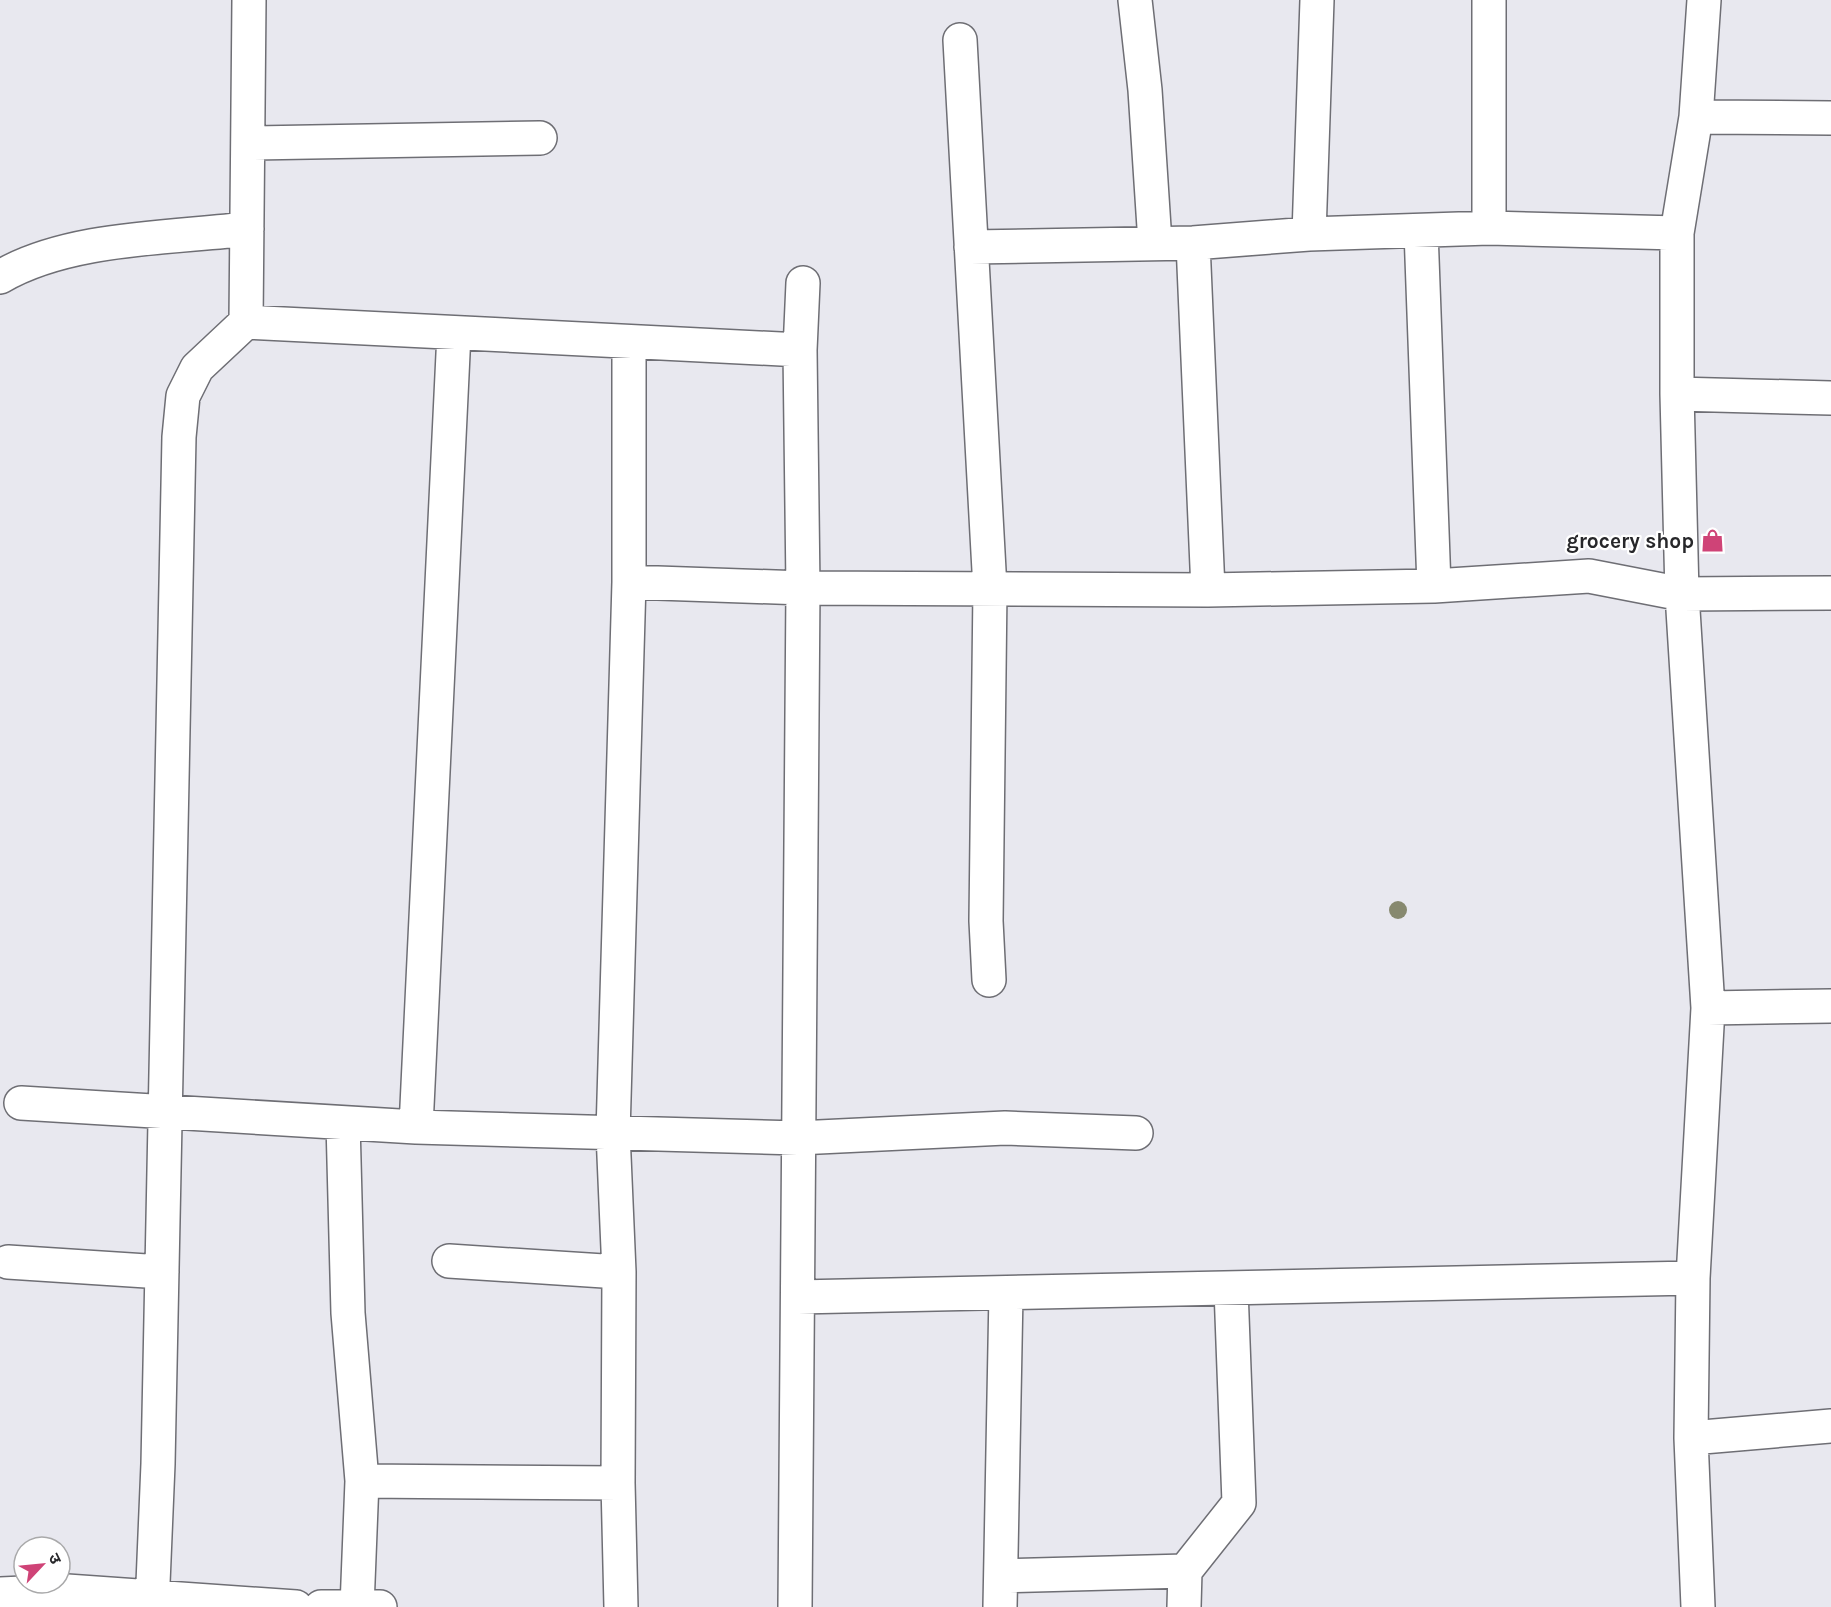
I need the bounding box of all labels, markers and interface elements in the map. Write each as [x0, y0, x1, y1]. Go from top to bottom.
shop icon: grocery shop [1699, 528, 1725, 554]
place label: grocery shop [1566, 529, 1694, 553]
north arrow [12, 1535, 72, 1595]
text: उ [44, 1550, 66, 1568]

